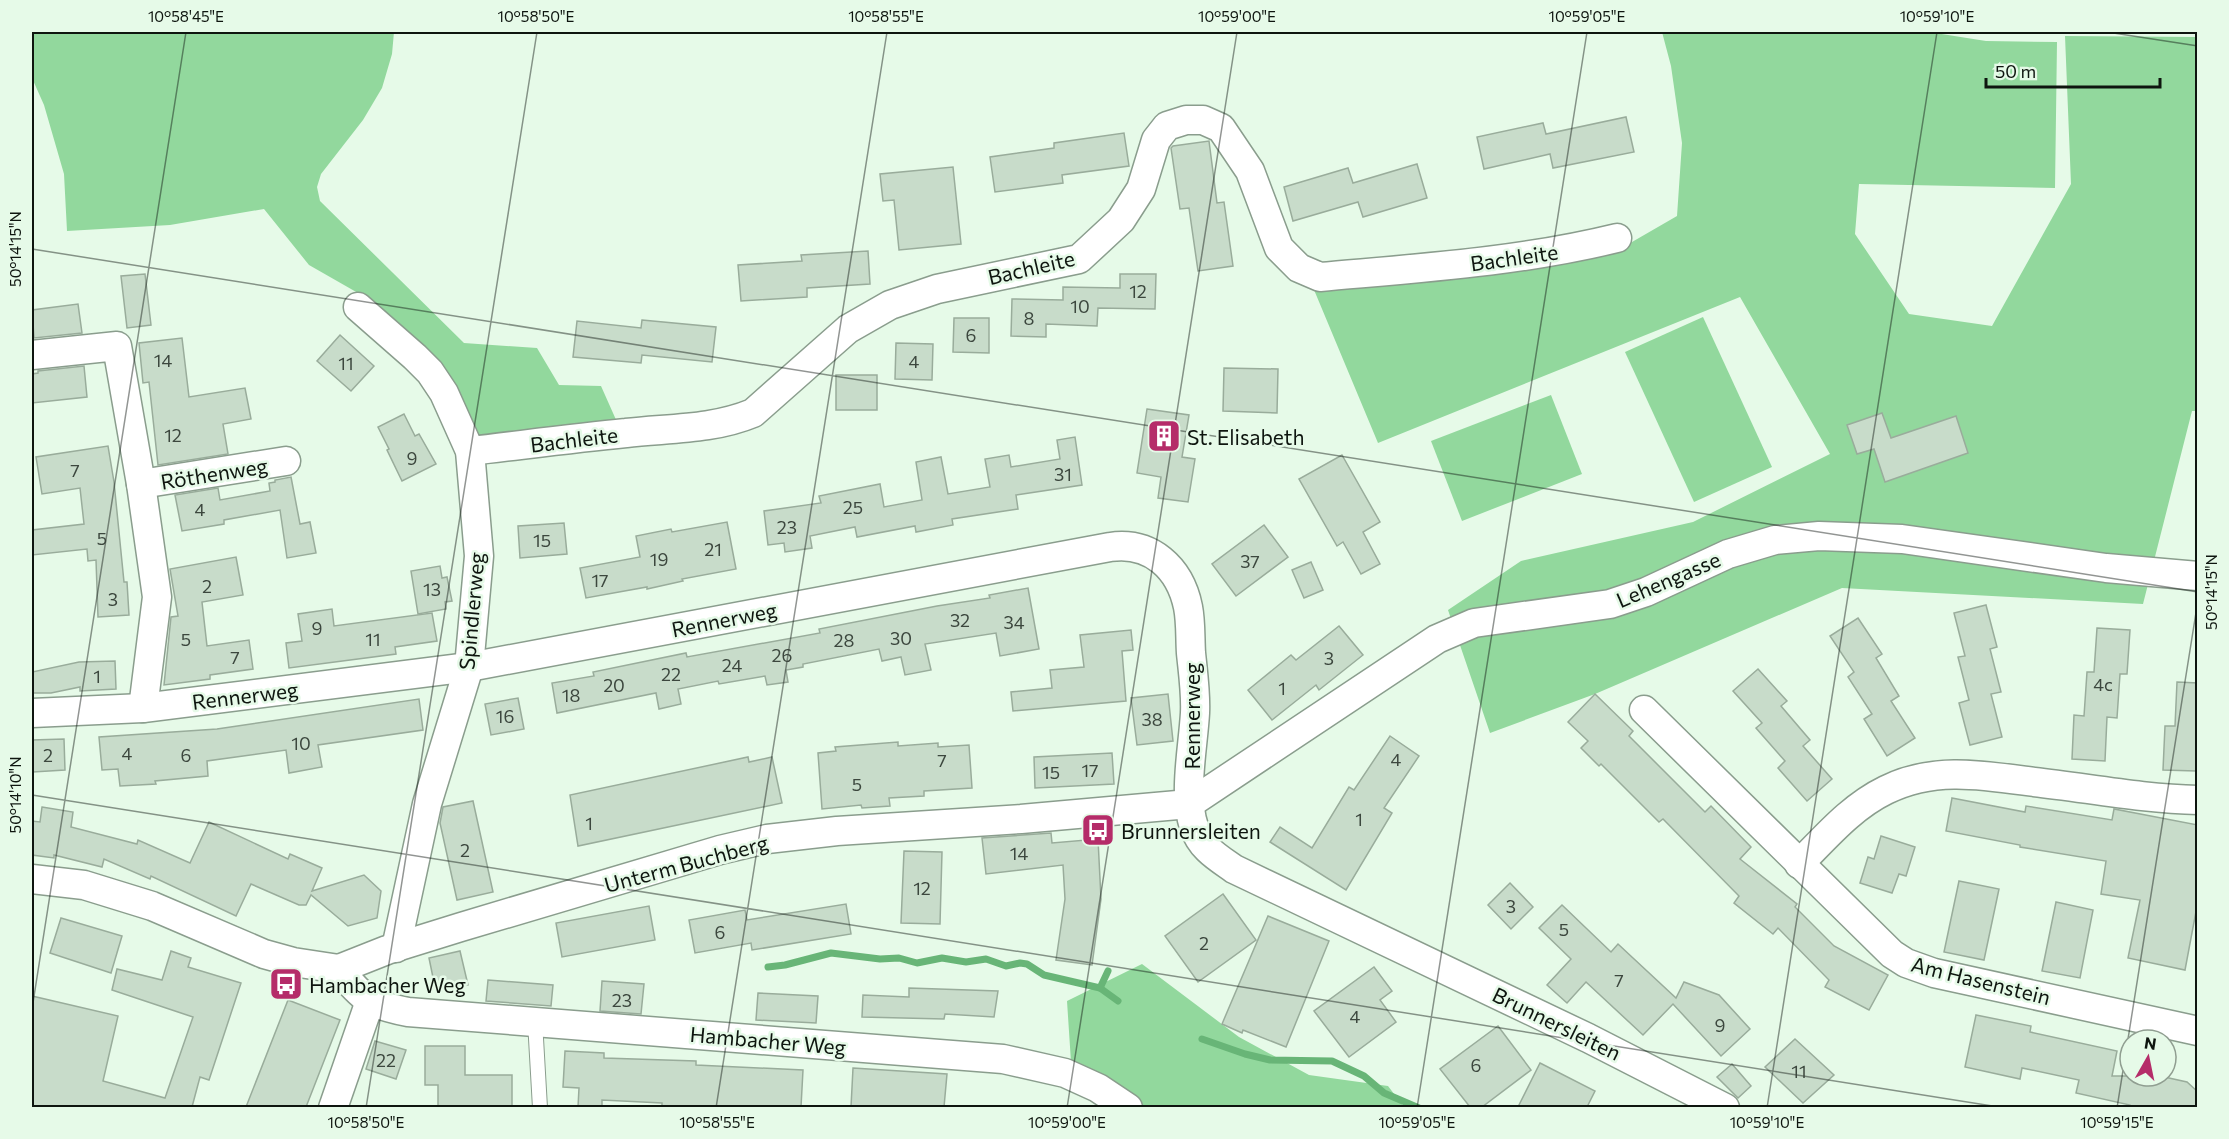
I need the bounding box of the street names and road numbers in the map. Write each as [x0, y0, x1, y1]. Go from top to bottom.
street label: Bachleite [1469, 238, 1559, 276]
street label: Bachleite [985, 245, 1077, 289]
street label: Bachleite [529, 421, 619, 457]
street label: Röthenweg [159, 452, 269, 494]
street label: Lehengasse [1612, 546, 1724, 612]
street label: Spindlerweg [453, 551, 489, 671]
street label: Rennerweg [669, 597, 779, 641]
street label: Rennerweg [1179, 663, 1204, 769]
street label: Rennerweg [190, 676, 300, 714]
street label: Unterm Buchberg [601, 829, 771, 897]
street label: Am Hasenstein [1909, 951, 2053, 1009]
street label: Brunnersleiten [1489, 981, 1625, 1065]
street label: Hambacher Weg [689, 1021, 847, 1059]

